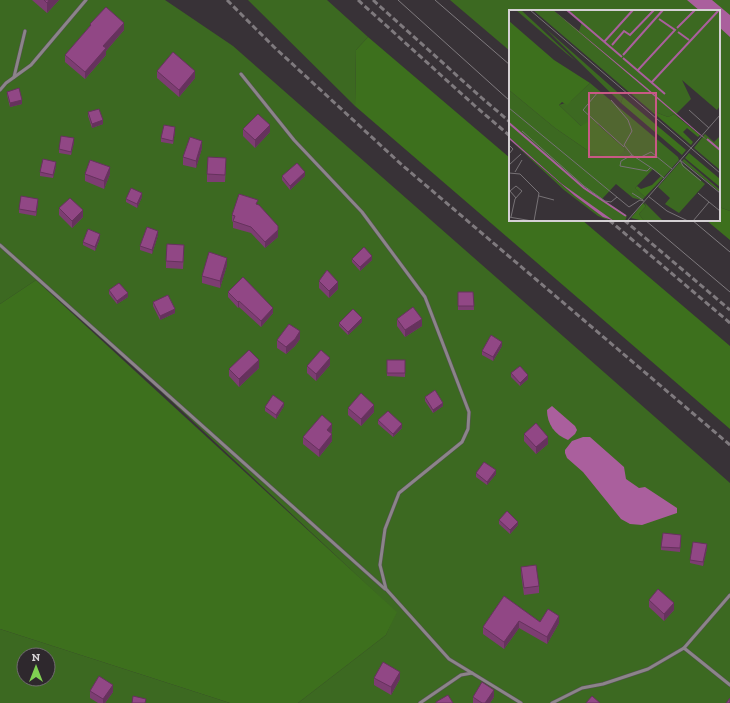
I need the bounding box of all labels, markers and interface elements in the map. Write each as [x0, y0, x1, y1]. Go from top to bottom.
inset map [509, 10, 720, 221]
north arrow [16, 647, 56, 687]
text: N [32, 651, 41, 664]

